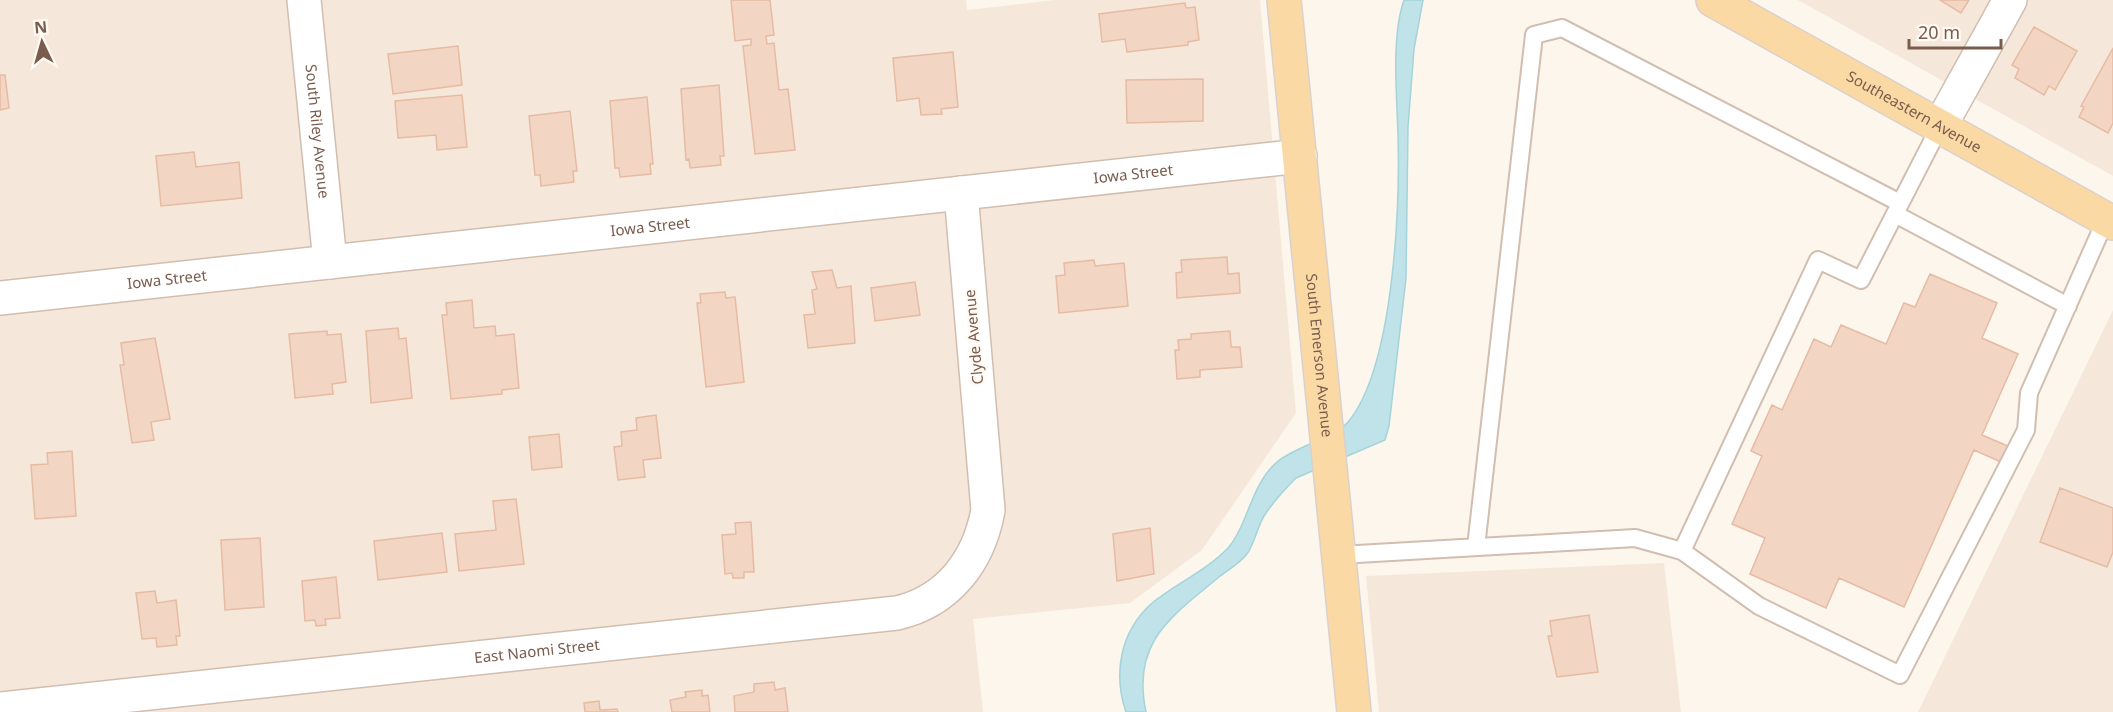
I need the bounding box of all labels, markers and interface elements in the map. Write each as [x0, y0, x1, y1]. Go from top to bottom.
north arrow [12, 12, 72, 72]
scale bar [1909, 12, 2000, 50]
text: N [33, 16, 48, 39]
text: 20 m [1918, 20, 1960, 44]
street label: South Riley Avenue [301, 63, 335, 199]
street label: Southeastern Avenue [1843, 66, 1985, 157]
street label: Iowa Street [1092, 159, 1175, 188]
street label: Iowa Street [609, 212, 691, 240]
street label: Iowa Street [126, 264, 208, 293]
street label: South Emerson Avenue [1302, 272, 1338, 438]
street label: Clyde Avenue [959, 289, 987, 385]
street label: East Naomi Street [473, 634, 601, 667]

